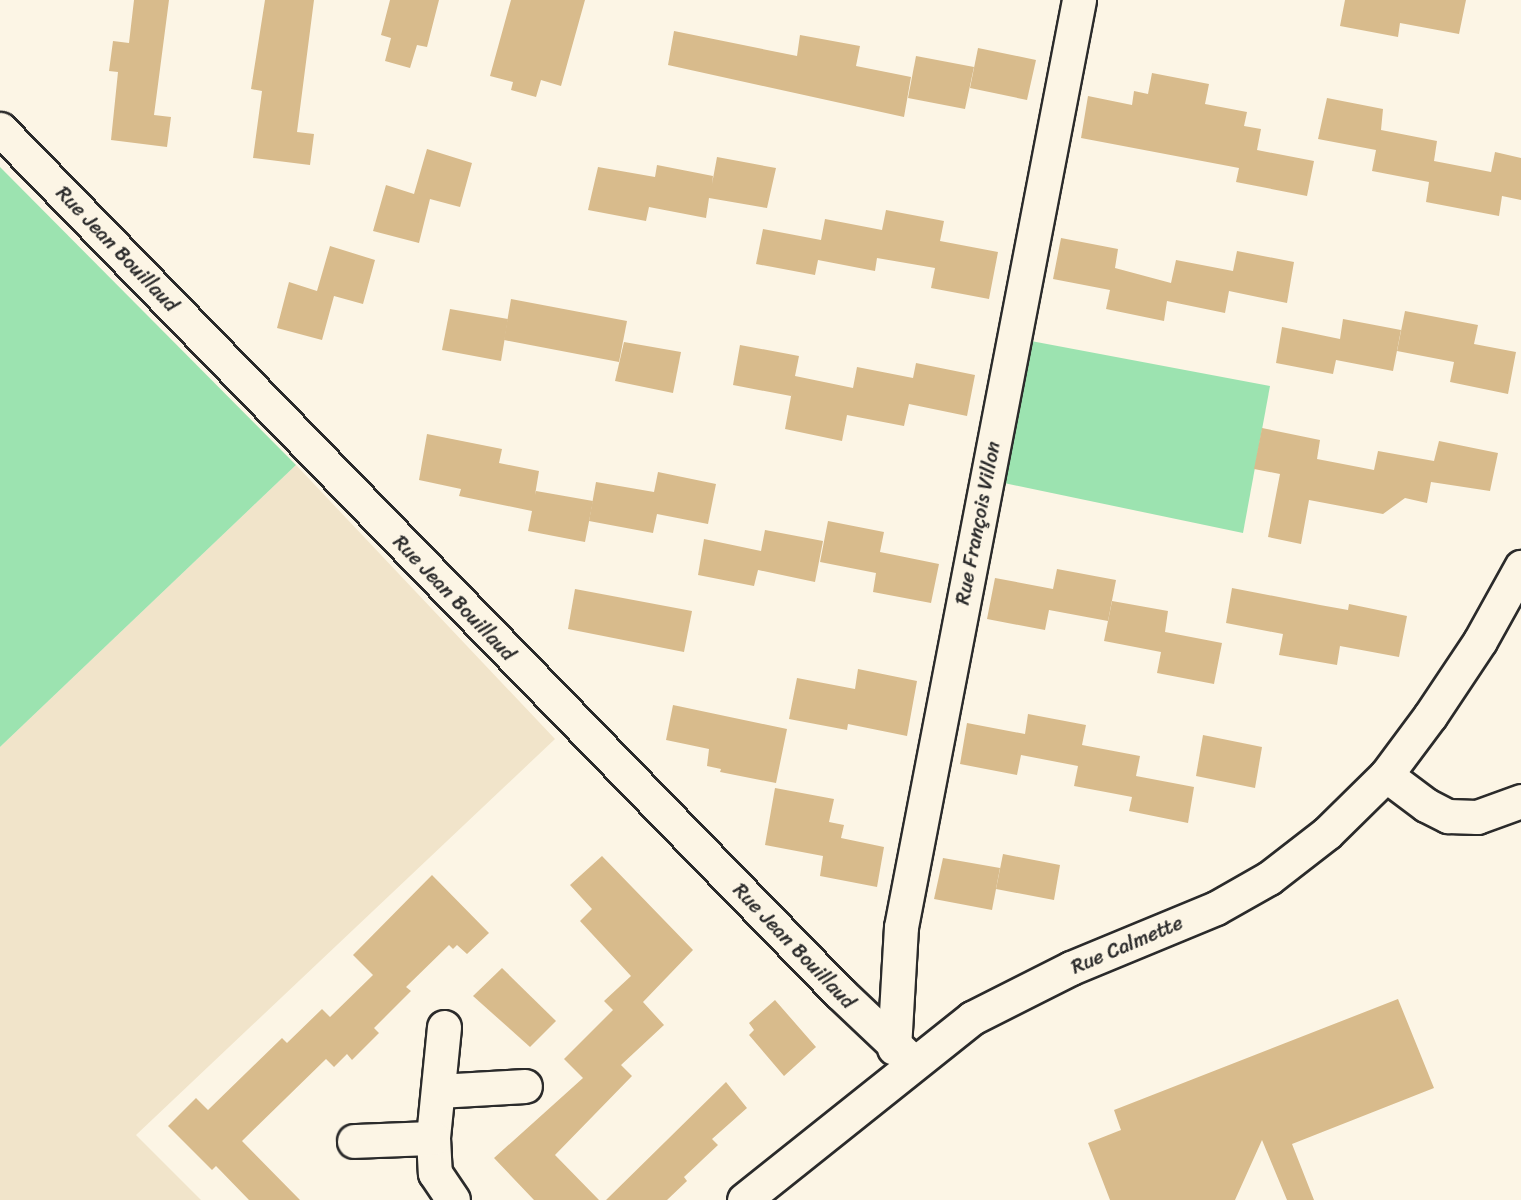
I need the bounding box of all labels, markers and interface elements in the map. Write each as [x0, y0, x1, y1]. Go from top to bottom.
street label: Rue Jean Bouillaud [51, 181, 183, 317]
street label: Rue François Villon [950, 439, 1006, 607]
street label: Rue Jean Bouillaud [388, 530, 520, 666]
street label: Rue Jean Bouillaud [728, 878, 860, 1014]
street label: Rue Calmette [1068, 911, 1186, 979]

